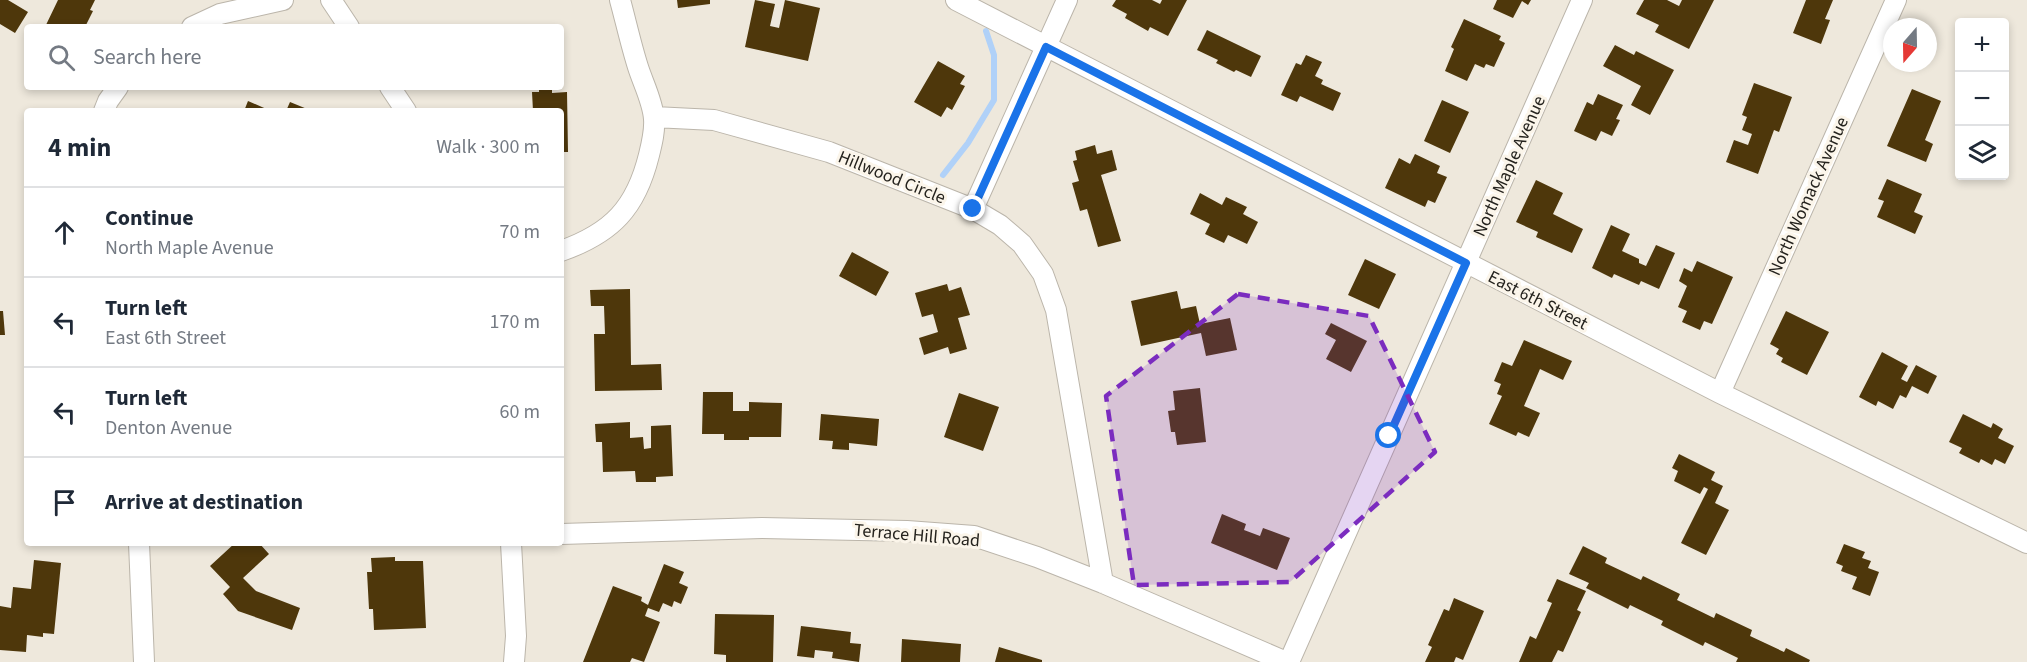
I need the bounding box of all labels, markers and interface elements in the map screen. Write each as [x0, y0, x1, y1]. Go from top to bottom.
north arrow [1883, 18, 1937, 72]
map controls [1955, 18, 2009, 180]
button: + [1955, 18, 2009, 72]
search box [24, 24, 564, 90]
icon: search [45, 41, 78, 74]
text: Search here [93, 41, 201, 73]
button: − [1955, 72, 2009, 126]
street label: North Maple Avenue [1467, 92, 1552, 241]
street label: North Womack Avenue [1762, 113, 1855, 279]
button: layers [1955, 126, 2009, 180]
text: 4 min [48, 129, 111, 166]
text: Walk · 300 m [436, 133, 540, 161]
street label: Hillwood Circle [834, 145, 949, 210]
route end [959, 195, 985, 221]
text: Continue [105, 202, 194, 234]
icon: ahead [48, 216, 81, 249]
text: 70 m [500, 218, 540, 246]
text: North Maple Avenue [105, 234, 274, 262]
street label: East 6th Street [1484, 265, 1592, 336]
text: Turn left [105, 292, 187, 324]
icon: left [48, 306, 81, 339]
text: 170 m [490, 308, 540, 336]
text: East 6th Street [105, 324, 226, 352]
text: Turn left [105, 382, 187, 414]
icon: left [48, 396, 81, 429]
text: 60 m [500, 398, 540, 426]
text: Denton Avenue [105, 414, 232, 442]
route start [1375, 422, 1401, 448]
icon: arrive [48, 486, 81, 519]
text: Arrive at destination [105, 486, 303, 518]
street label: Terrace Hill Road [853, 518, 981, 553]

